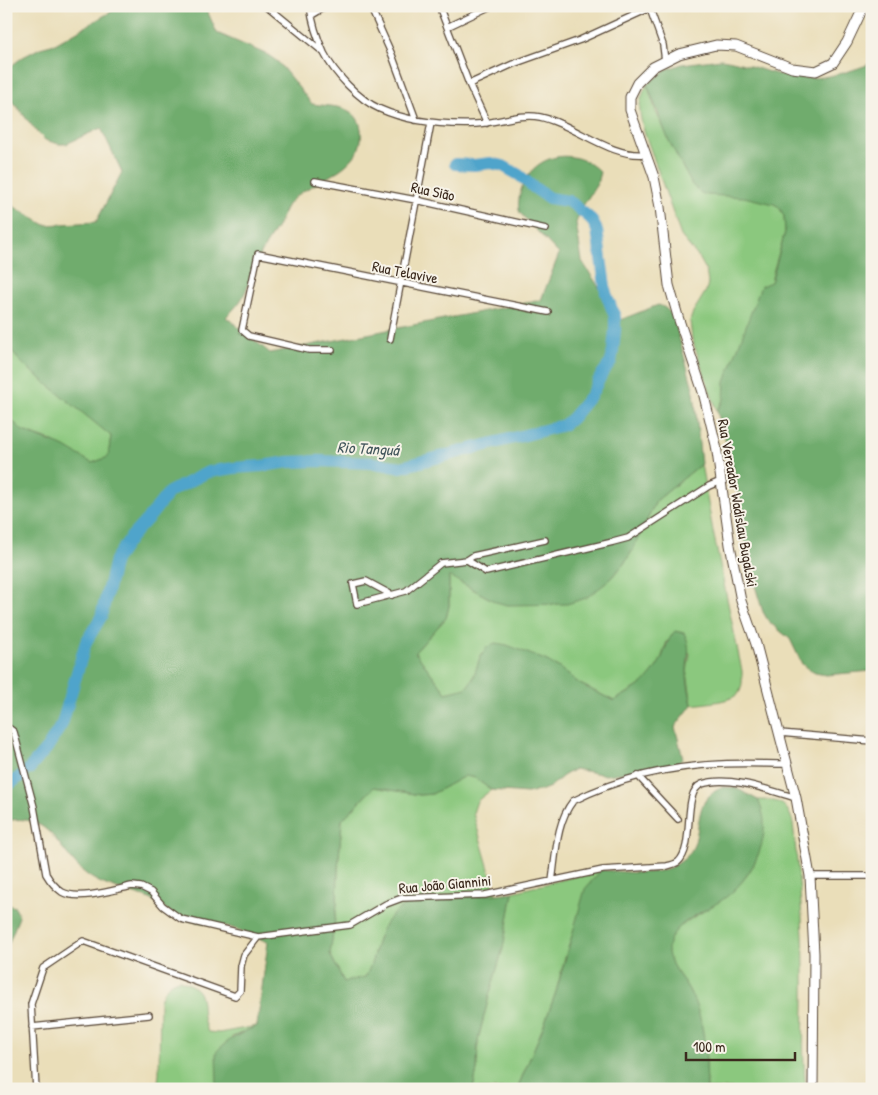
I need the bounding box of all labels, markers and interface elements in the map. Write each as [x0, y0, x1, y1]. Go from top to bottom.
street label: Rua Sião [409, 176, 457, 206]
street label: Rua Telavive [370, 255, 440, 289]
street label: Rua Vereador Wadislau Bugalski [713, 417, 763, 589]
water label: Rio Tanguá [337, 435, 401, 461]
street label: Rua João Giannini [398, 870, 492, 898]
scale bar [686, 1030, 794, 1062]
text: 100 m [693, 1036, 726, 1057]

